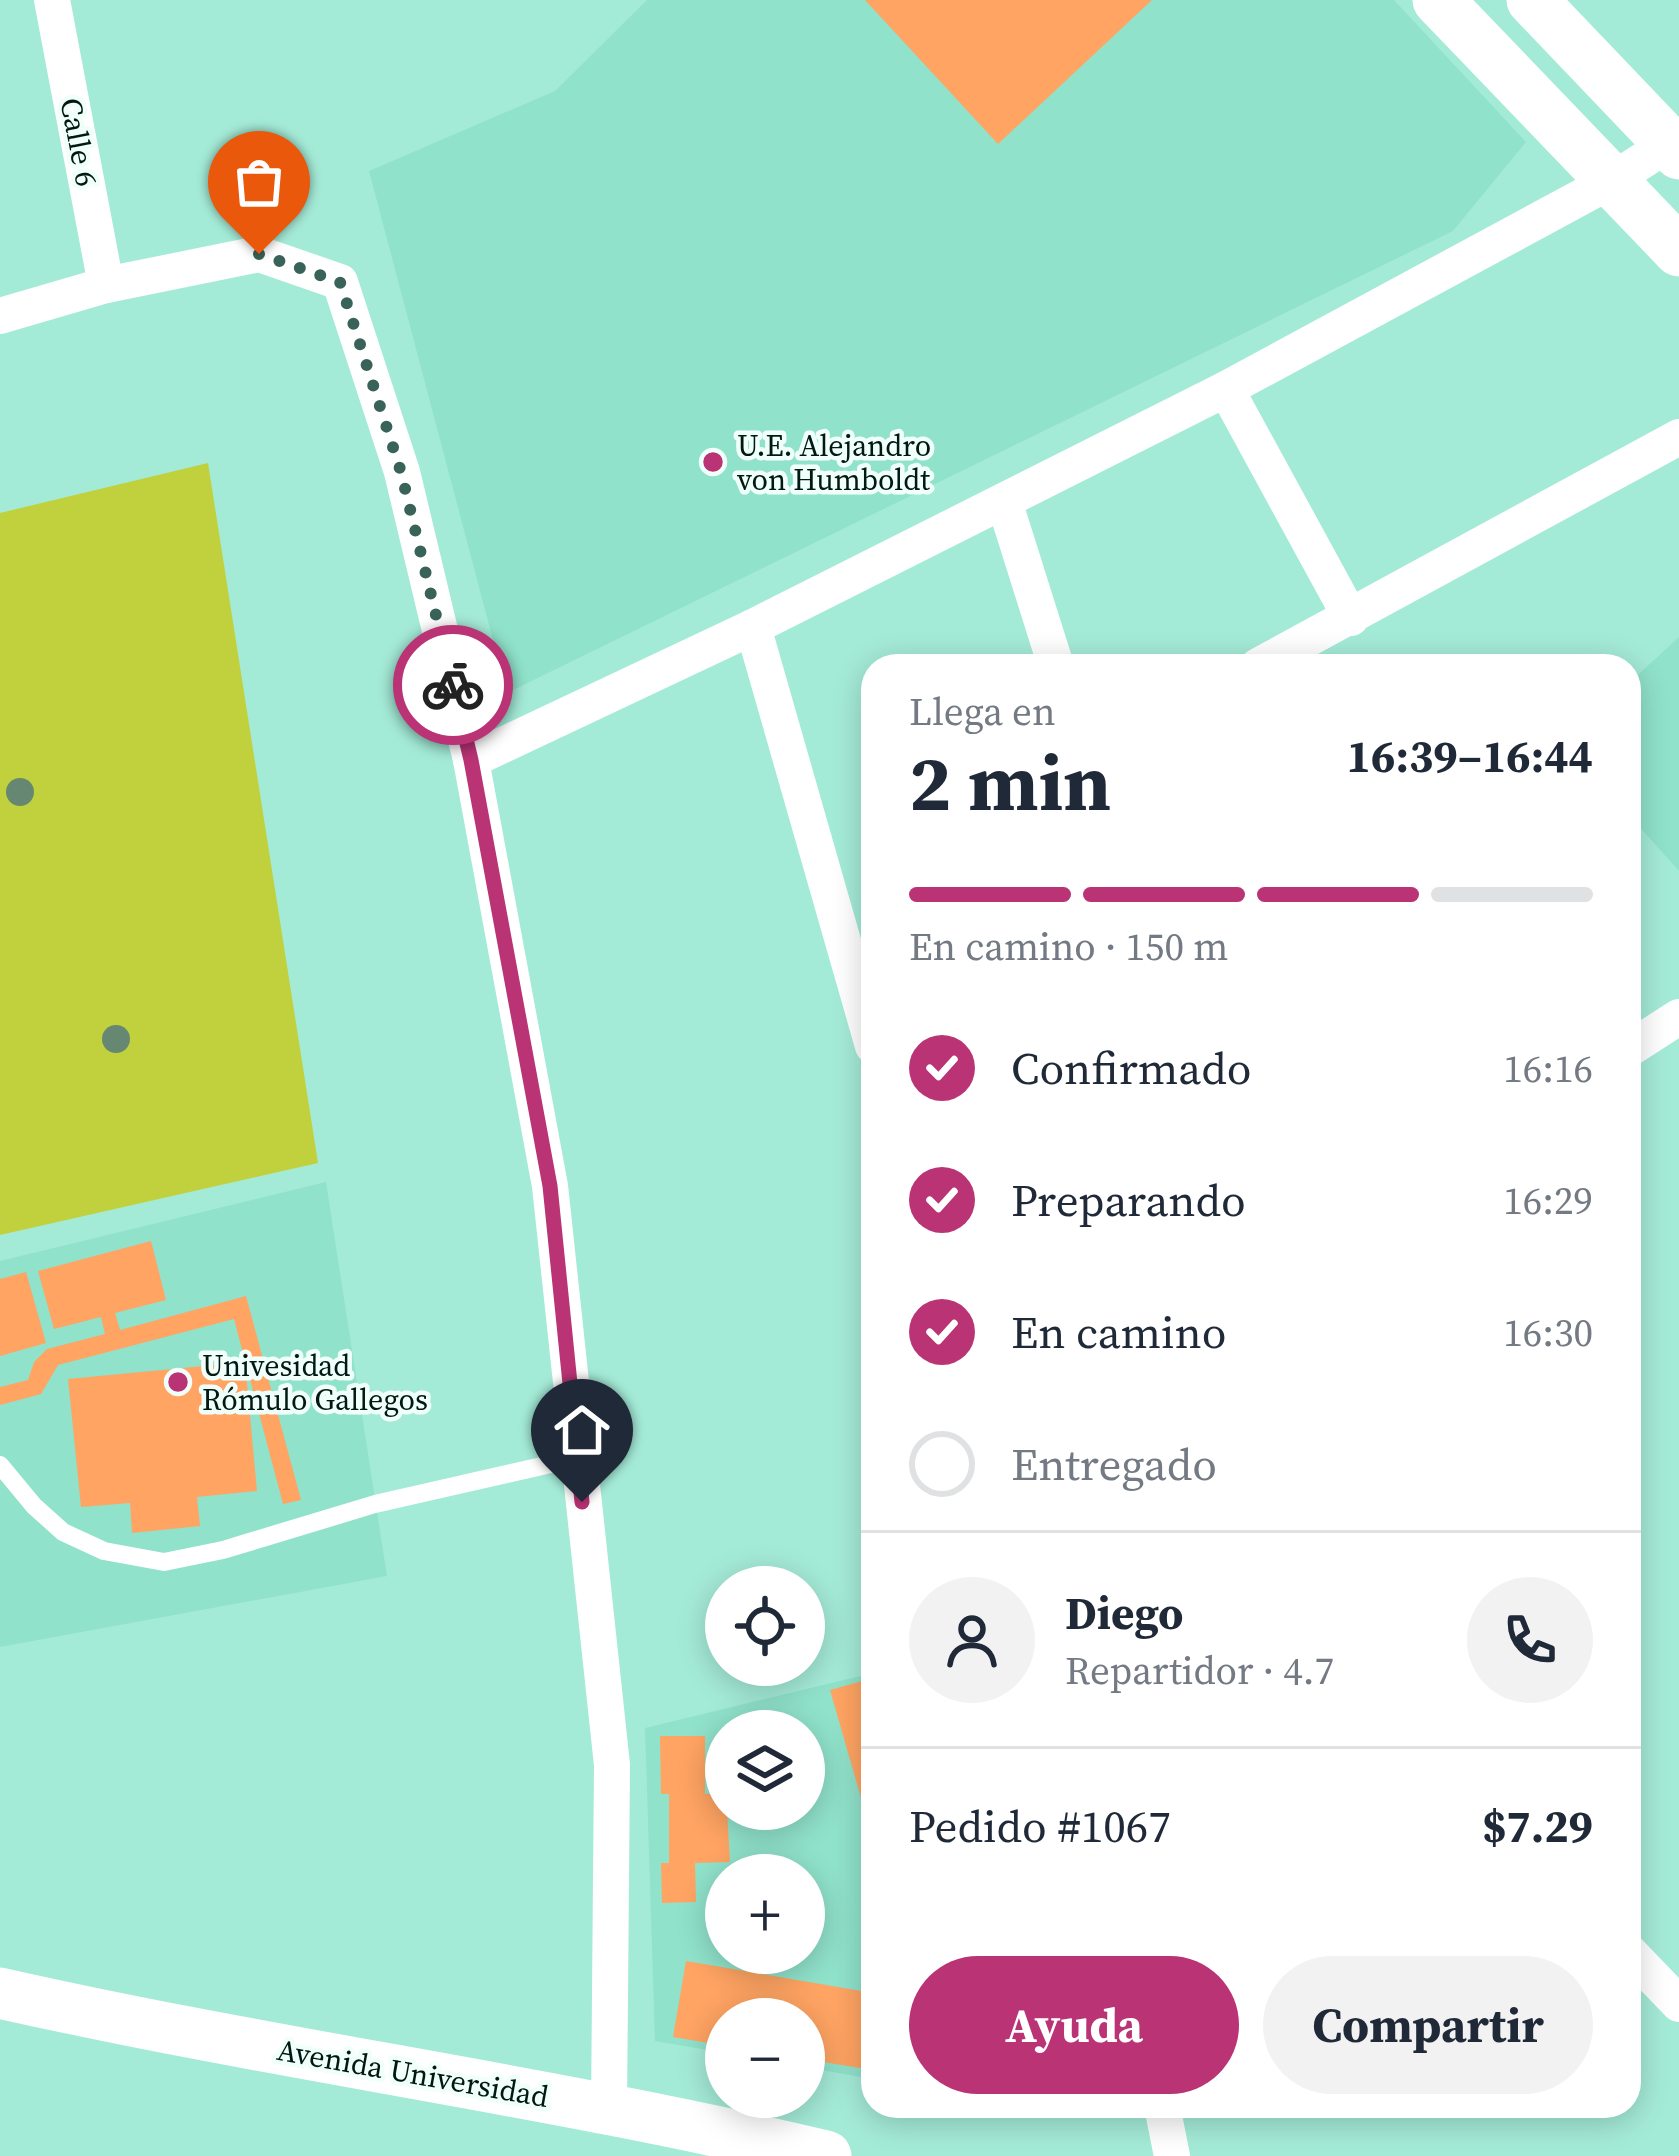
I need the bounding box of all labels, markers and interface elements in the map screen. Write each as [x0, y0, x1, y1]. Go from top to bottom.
street label: Calle 6 [50, 94, 108, 190]
pin [208, 131, 310, 254]
icon: bag [226, 149, 292, 215]
place label: U.E. Alejandro von Humboldt [737, 425, 931, 500]
marker: U.E. Alejandro von Humboldt [700, 449, 726, 475]
courier [393, 625, 513, 745]
icon: bike [420, 652, 486, 718]
text: Llega en [909, 685, 1056, 738]
text: 16:39–16:44 [1347, 725, 1593, 787]
text: 2 min [909, 729, 1111, 836]
text: En camino · 150 m [909, 920, 1228, 973]
icon: check [909, 1035, 975, 1101]
text: Confirmado [1011, 1037, 1251, 1099]
text: 16:16 [1503, 1042, 1593, 1095]
icon: check [909, 1167, 975, 1233]
text: Preparando [1011, 1169, 1246, 1231]
text: 16:29 [1503, 1174, 1593, 1227]
icon: check [909, 1299, 975, 1365]
text: En camino [1011, 1301, 1226, 1363]
text: 16:30 [1503, 1306, 1593, 1359]
place label: Univesidad Rómulo Gallegos [202, 1345, 428, 1420]
marker: Univesidad Rómulo Gallegos [165, 1369, 191, 1395]
pin [531, 1379, 633, 1502]
icon: home [549, 1397, 615, 1463]
text: Entregado [1011, 1433, 1217, 1495]
map controls [705, 1566, 825, 2118]
button: locate [705, 1566, 825, 1686]
button: person [909, 1577, 1035, 1703]
button: phone [1467, 1577, 1593, 1703]
text: Diego [1065, 1582, 1183, 1644]
text: Repartidor · 4.7 [1065, 1644, 1334, 1697]
button: layers [705, 1710, 825, 1830]
text: Pedido #1067 [909, 1795, 1171, 1857]
text: $7.29 [1482, 1795, 1593, 1857]
button: + [705, 1854, 825, 1974]
button: Ayuda [909, 1956, 1239, 2094]
button: Compartir [1263, 1956, 1593, 2094]
button: − [705, 1998, 825, 2118]
street label: Avenida Universidad [274, 2029, 552, 2117]

